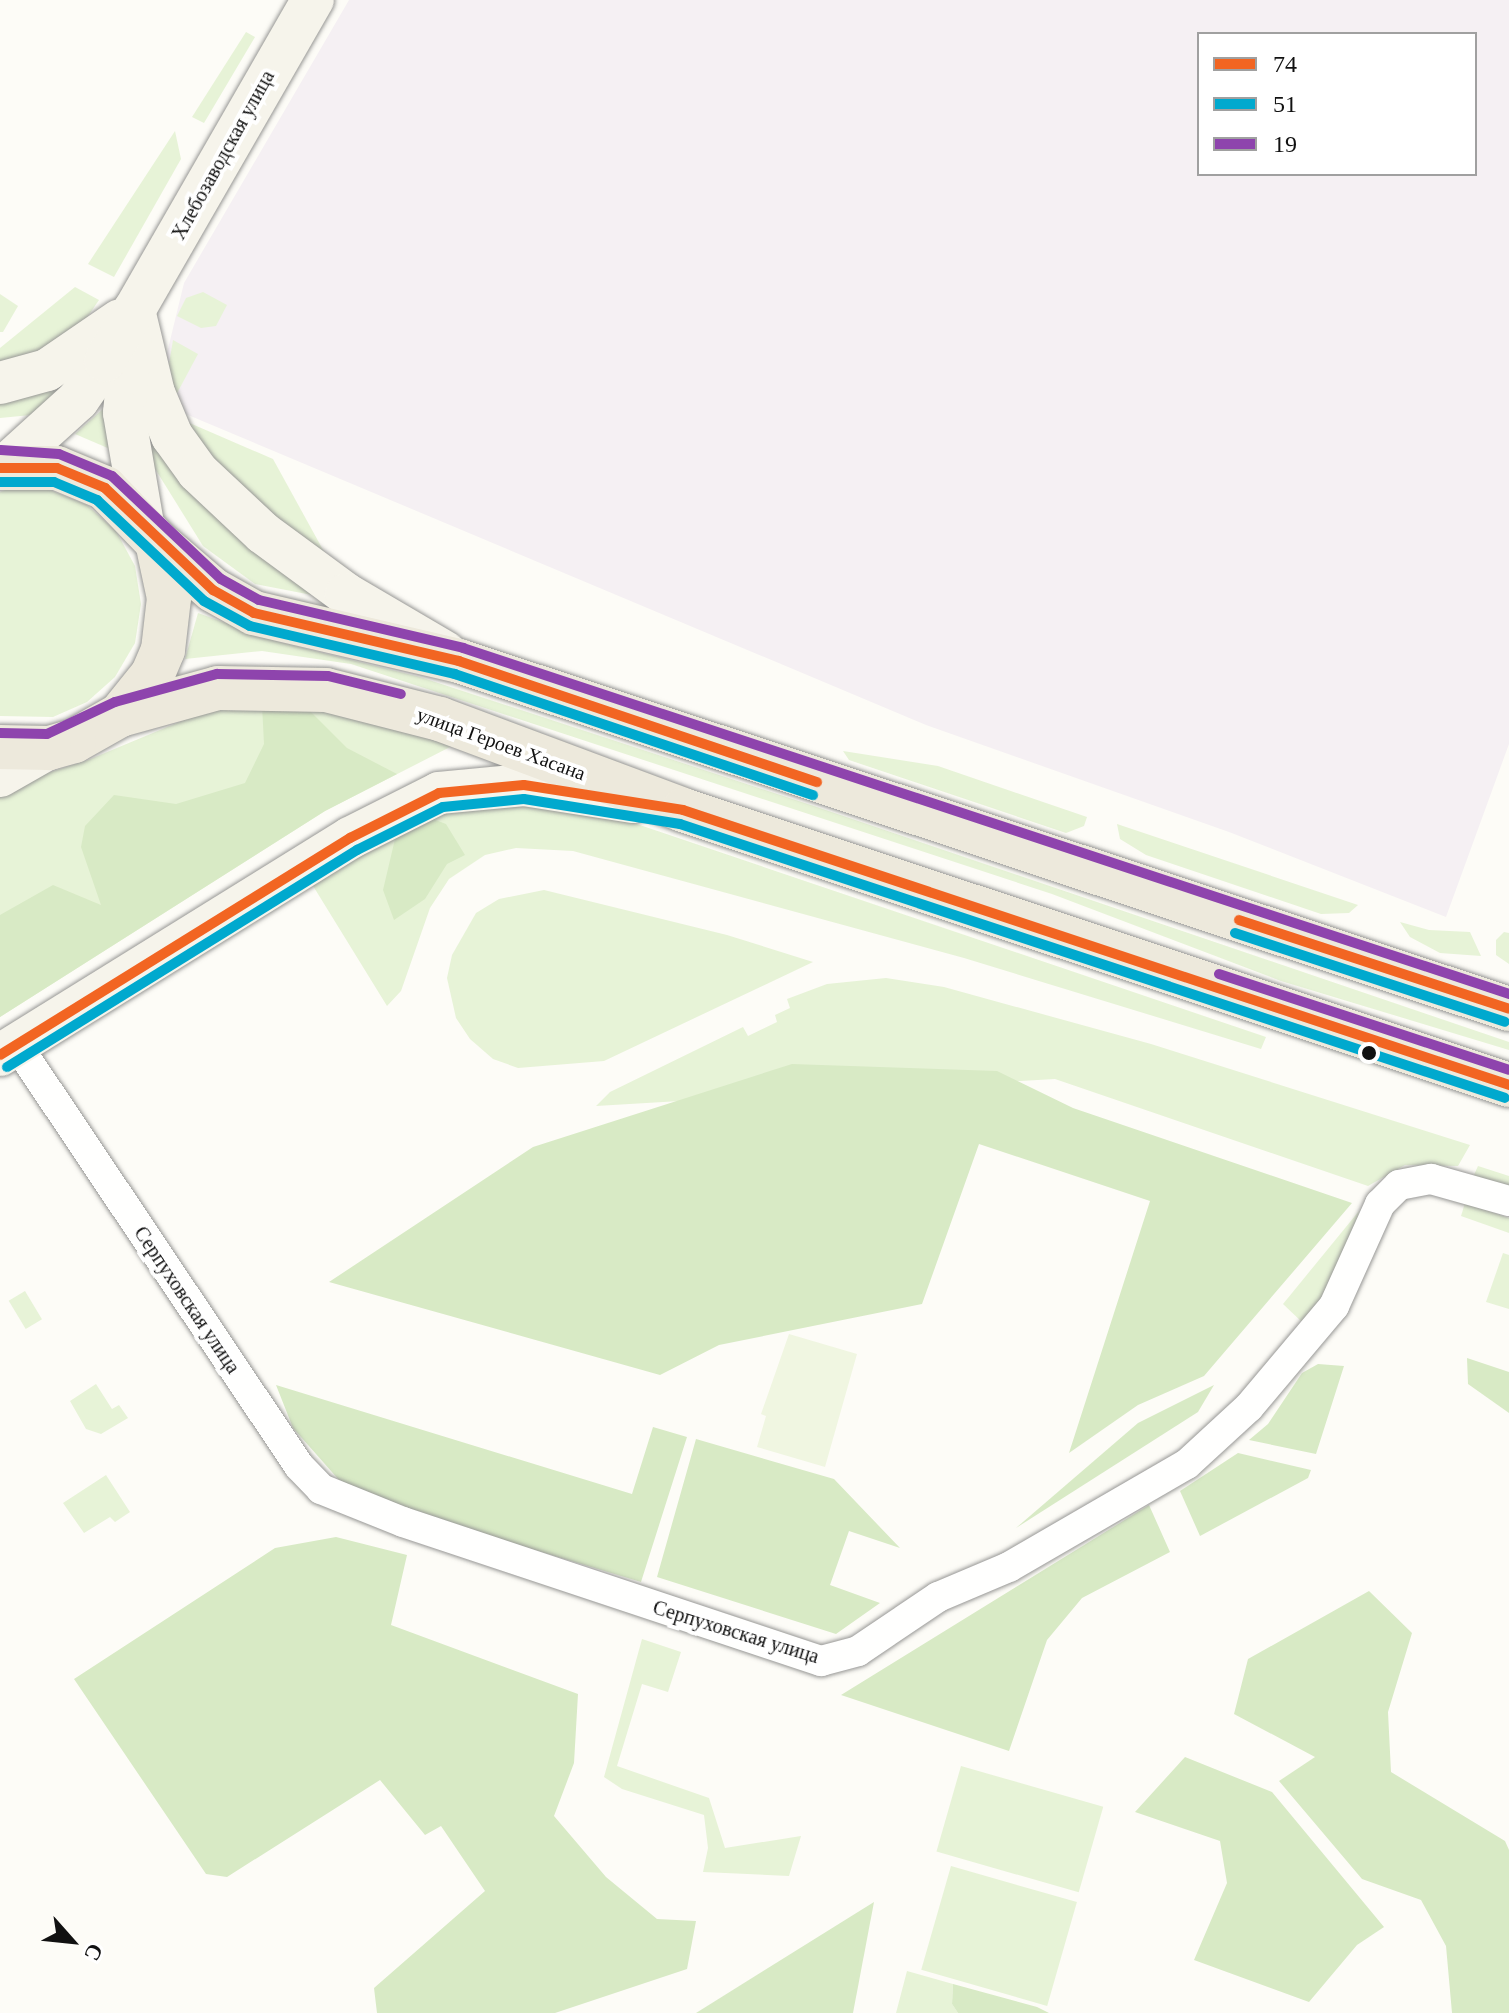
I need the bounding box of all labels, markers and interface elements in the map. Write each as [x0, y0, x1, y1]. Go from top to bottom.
legend [1197, 32, 1477, 176]
text: 74 [1273, 51, 1297, 77]
street label: Хлебозаводская улица [166, 66, 280, 244]
text: 51 [1273, 91, 1297, 117]
text: 19 [1273, 131, 1297, 157]
street label: улица Героев Хасана [413, 702, 589, 786]
unlabelled marker [1361, 1045, 1377, 1061]
street label: Серпуховская улица [129, 1222, 245, 1378]
street label: Серпуховская улица [650, 1595, 822, 1669]
north arrow [32, 1901, 112, 1981]
text: С [79, 1939, 109, 1965]

